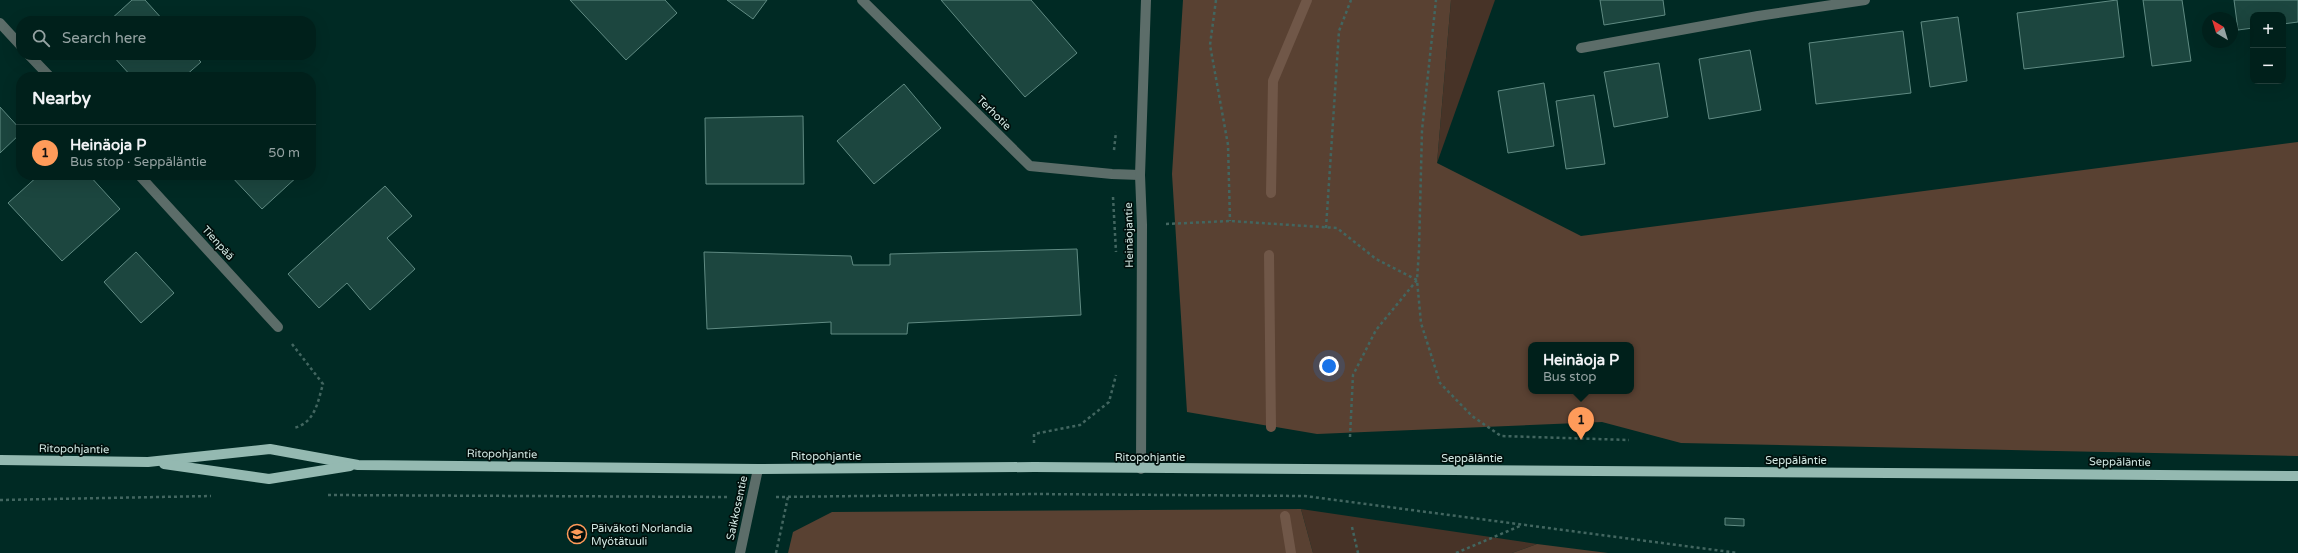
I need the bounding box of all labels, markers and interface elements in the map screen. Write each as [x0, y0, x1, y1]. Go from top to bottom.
north arrow [2202, 12, 2238, 48]
map controls [2250, 12, 2286, 84]
button: + [2250, 12, 2286, 48]
search box [16, 16, 316, 60]
icon: search [30, 27, 52, 49]
text: Search here [62, 29, 146, 47]
button: − [2250, 48, 2286, 84]
text: Nearby [32, 88, 91, 109]
street label: Terhotie [974, 93, 1014, 133]
text: Heinäoja P [70, 136, 146, 154]
text: 1 [41, 145, 49, 161]
text: 50 m [268, 145, 300, 161]
text: Bus stop · Seppäläntie [70, 154, 207, 170]
street label: Heinäojantie [1122, 202, 1136, 268]
street label: Tienpää [199, 223, 237, 263]
popup [1528, 342, 1634, 394]
text: Heinäoja P [1543, 351, 1619, 369]
your location [1319, 356, 1339, 376]
text: Bus stop [1543, 369, 1597, 385]
pin: 1 [1568, 407, 1594, 440]
street label: Ritopohjantie [39, 442, 109, 456]
street label: Ritopohjantie [467, 447, 537, 461]
street label: Ritopohjantie [791, 450, 861, 463]
street label: Ritopohjantie [1115, 451, 1185, 464]
street label: Seppäläntie [1441, 452, 1503, 465]
street label: Seppäläntie [1765, 454, 1827, 467]
street label: Seppäläntie [2089, 455, 2151, 469]
street label: Saikkosentie [724, 475, 750, 541]
place label: Päiväkoti Norlandia Myötätuuli [591, 522, 692, 548]
school or university icon: Päiväkoti Norlandia Myötätuuli [566, 523, 588, 545]

